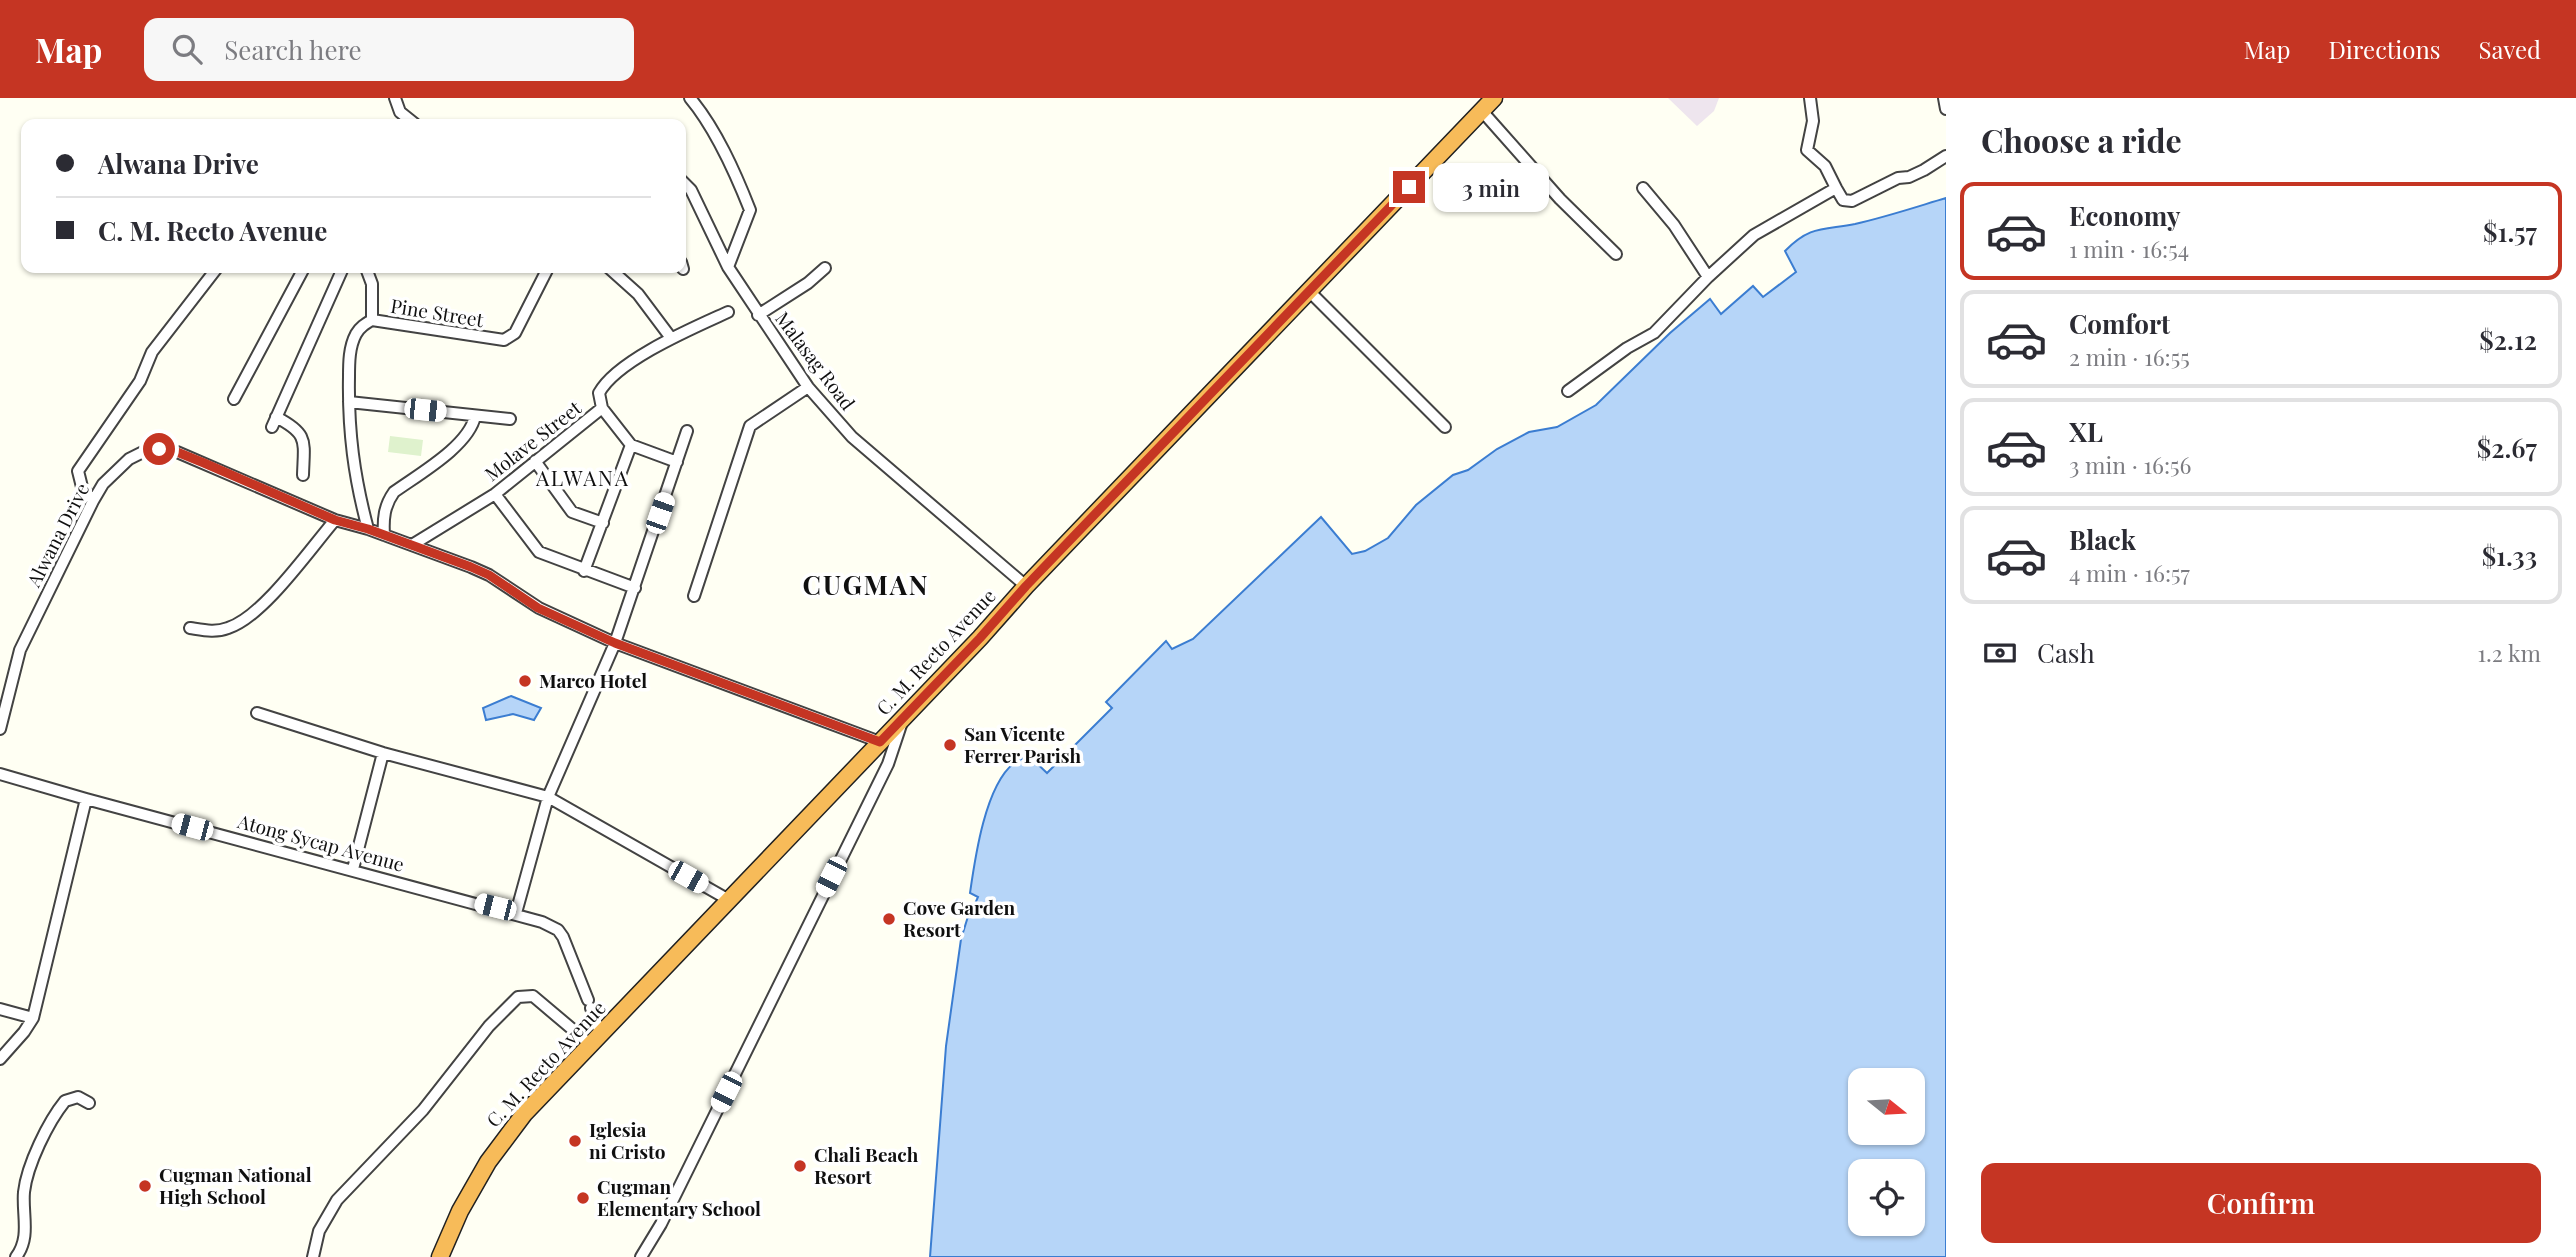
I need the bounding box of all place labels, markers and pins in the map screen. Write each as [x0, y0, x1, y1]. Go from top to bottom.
place label: Marco Hotel [539, 667, 647, 693]
marker: Marco Hotel [517, 673, 533, 689]
place label: San Vicente Ferrer Parish [964, 720, 1082, 768]
marker: San Vicente Ferrer Parish [942, 737, 958, 753]
place label: Cove Garden Resort [903, 894, 1015, 942]
marker: Cove Garden Resort [881, 911, 897, 927]
place label: Iglesia ni Cristo [589, 1116, 666, 1164]
marker: Iglesia ni Cristo [567, 1133, 583, 1149]
place label: Chali Beach Resort [814, 1141, 919, 1189]
marker: Chali Beach Resort [792, 1158, 808, 1174]
place label: Cugman National High School [159, 1161, 312, 1209]
place label: Cugman Elementary School [597, 1173, 761, 1221]
marker: Cugman National High School [137, 1178, 153, 1194]
marker: Cugman Elementary School [575, 1190, 591, 1206]

